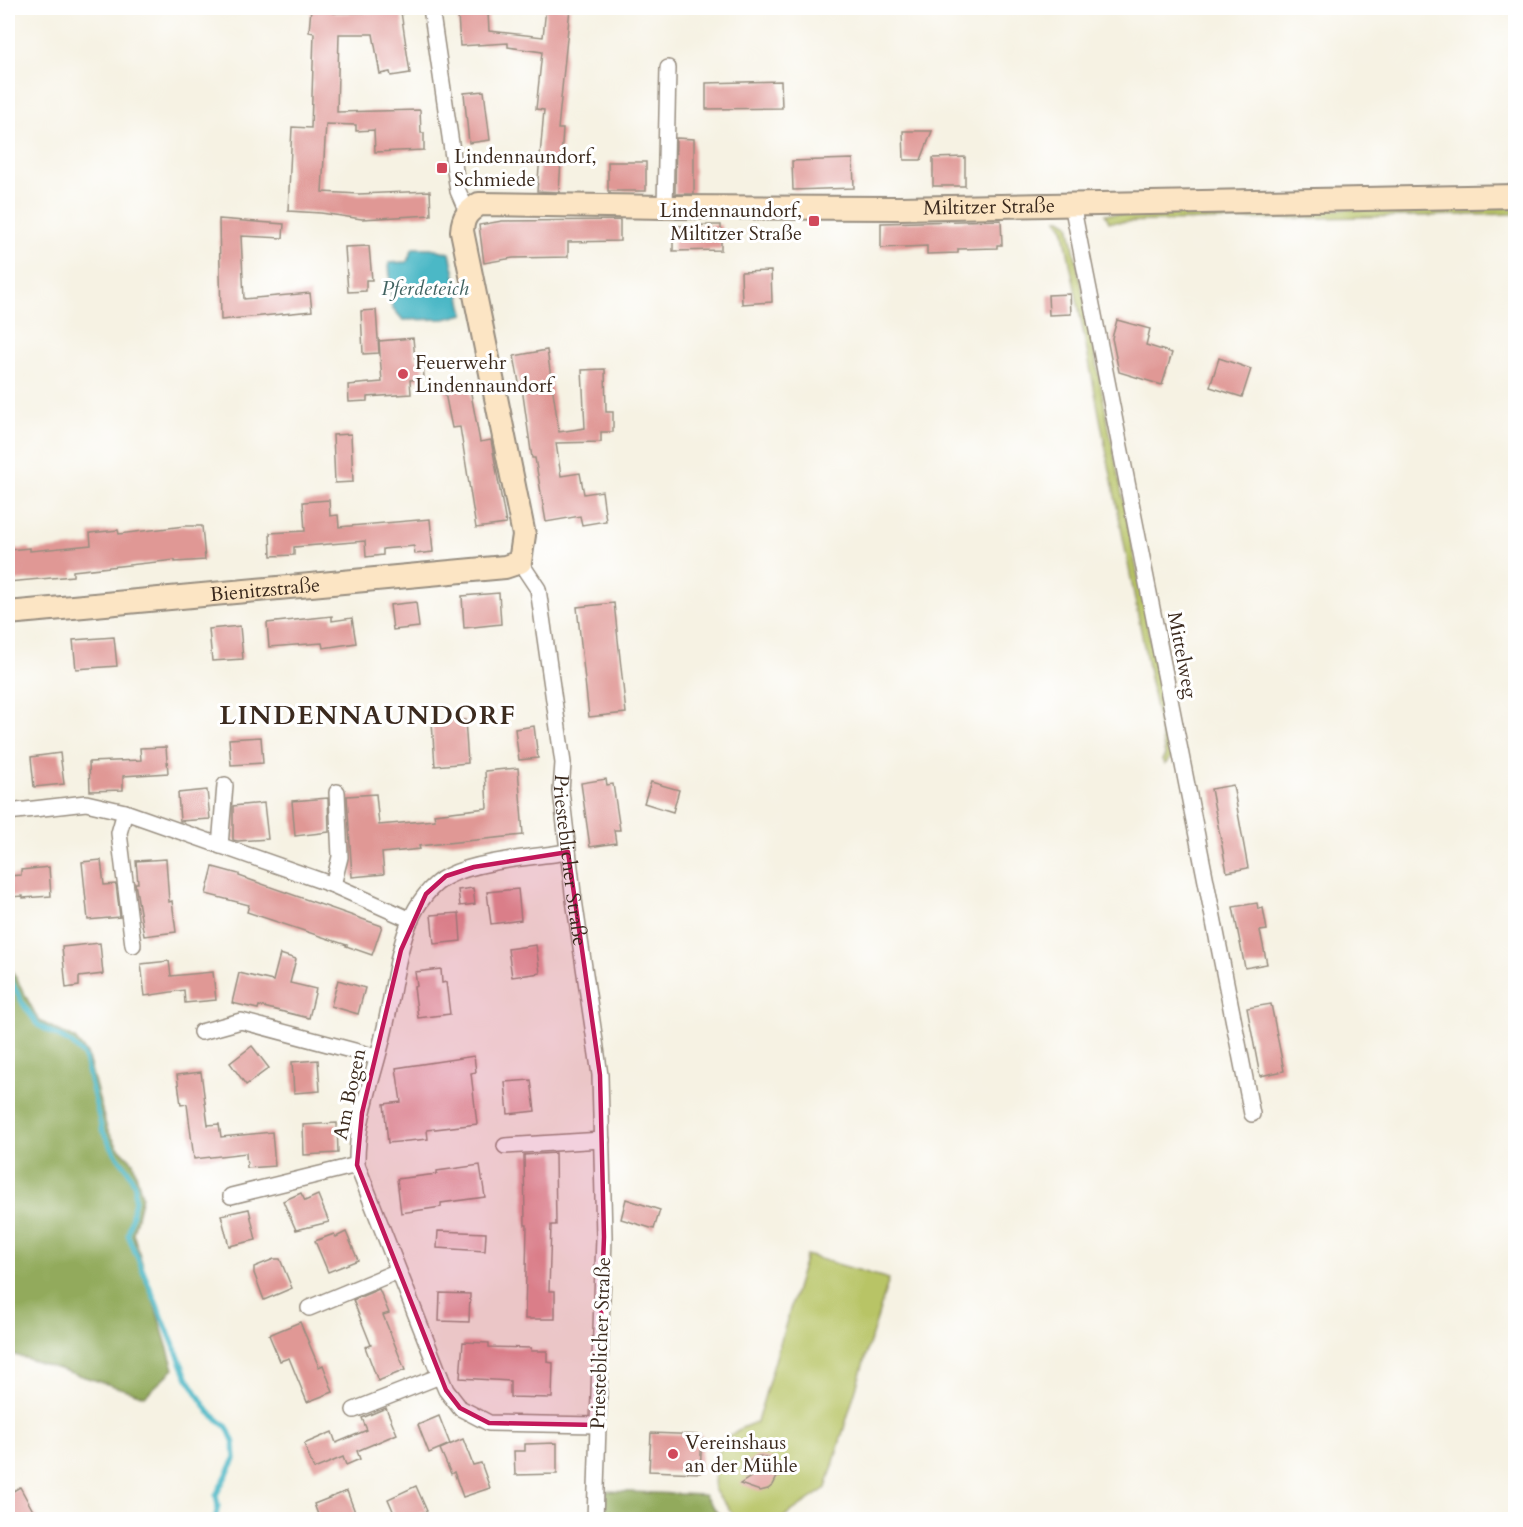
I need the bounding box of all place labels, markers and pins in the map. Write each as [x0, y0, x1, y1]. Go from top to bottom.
place label: Lindennaundorf, Schmiede [454, 143, 596, 193]
marker: Lindennaundorf, Schmiede [435, 161, 449, 175]
place label: Lindennaundorf, Miltitzer Straße [660, 197, 802, 247]
marker: Lindennaundorf, Miltitzer Straße [807, 214, 821, 228]
place label: Feuerwehr Lindennaundorf [415, 349, 555, 399]
marker: Feuerwehr Lindennaundorf [396, 367, 410, 381]
place label: Vereinshaus an der Mühle [685, 1429, 798, 1479]
marker: Vereinshaus an der Mühle [666, 1447, 680, 1461]

